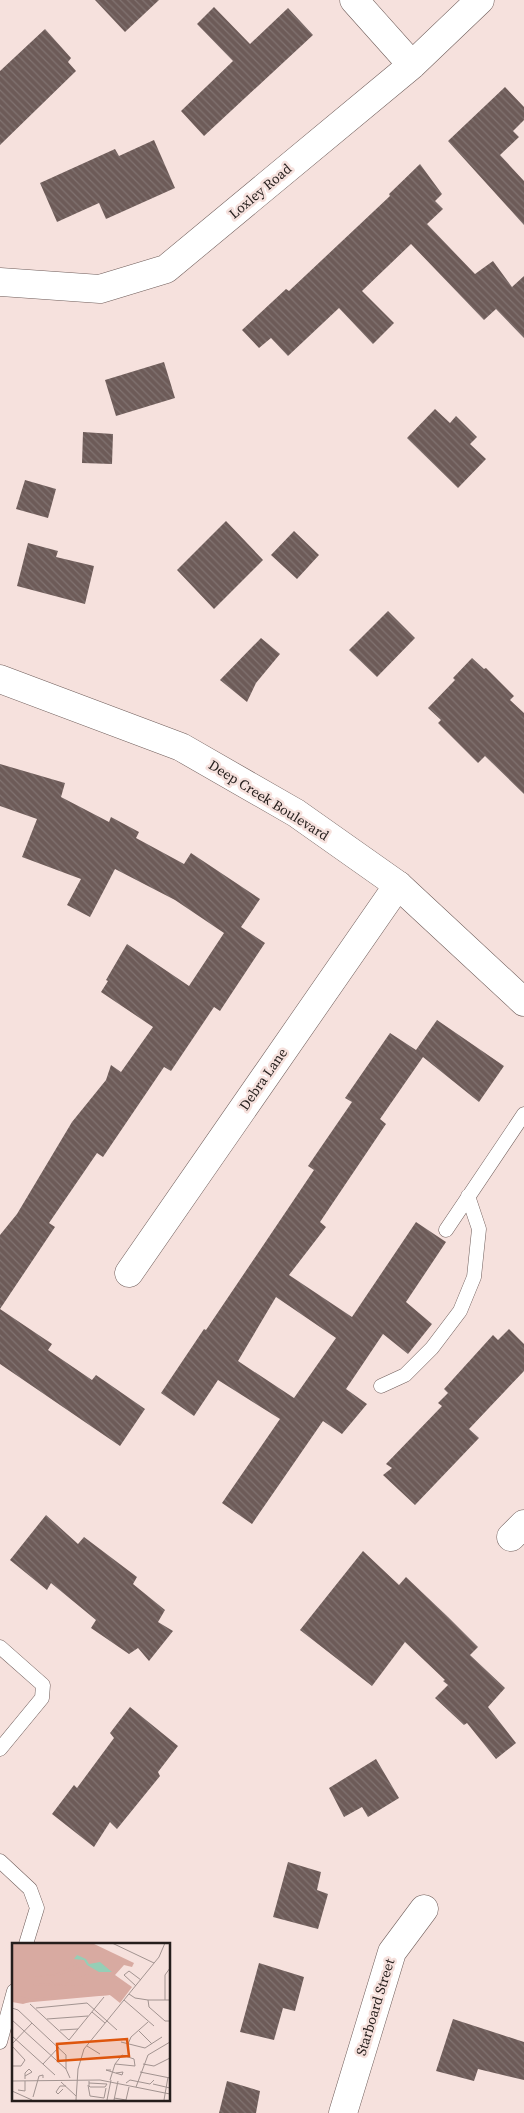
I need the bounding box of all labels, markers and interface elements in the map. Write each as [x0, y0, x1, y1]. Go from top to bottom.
street label: Loxley Road [224, 159, 296, 223]
street label: Deep Creek Boulevard [205, 755, 333, 845]
street label: Debra Lane [234, 1044, 292, 1114]
inset map [12, 1943, 170, 2100]
street label: Starboard Street [351, 1956, 399, 2058]

